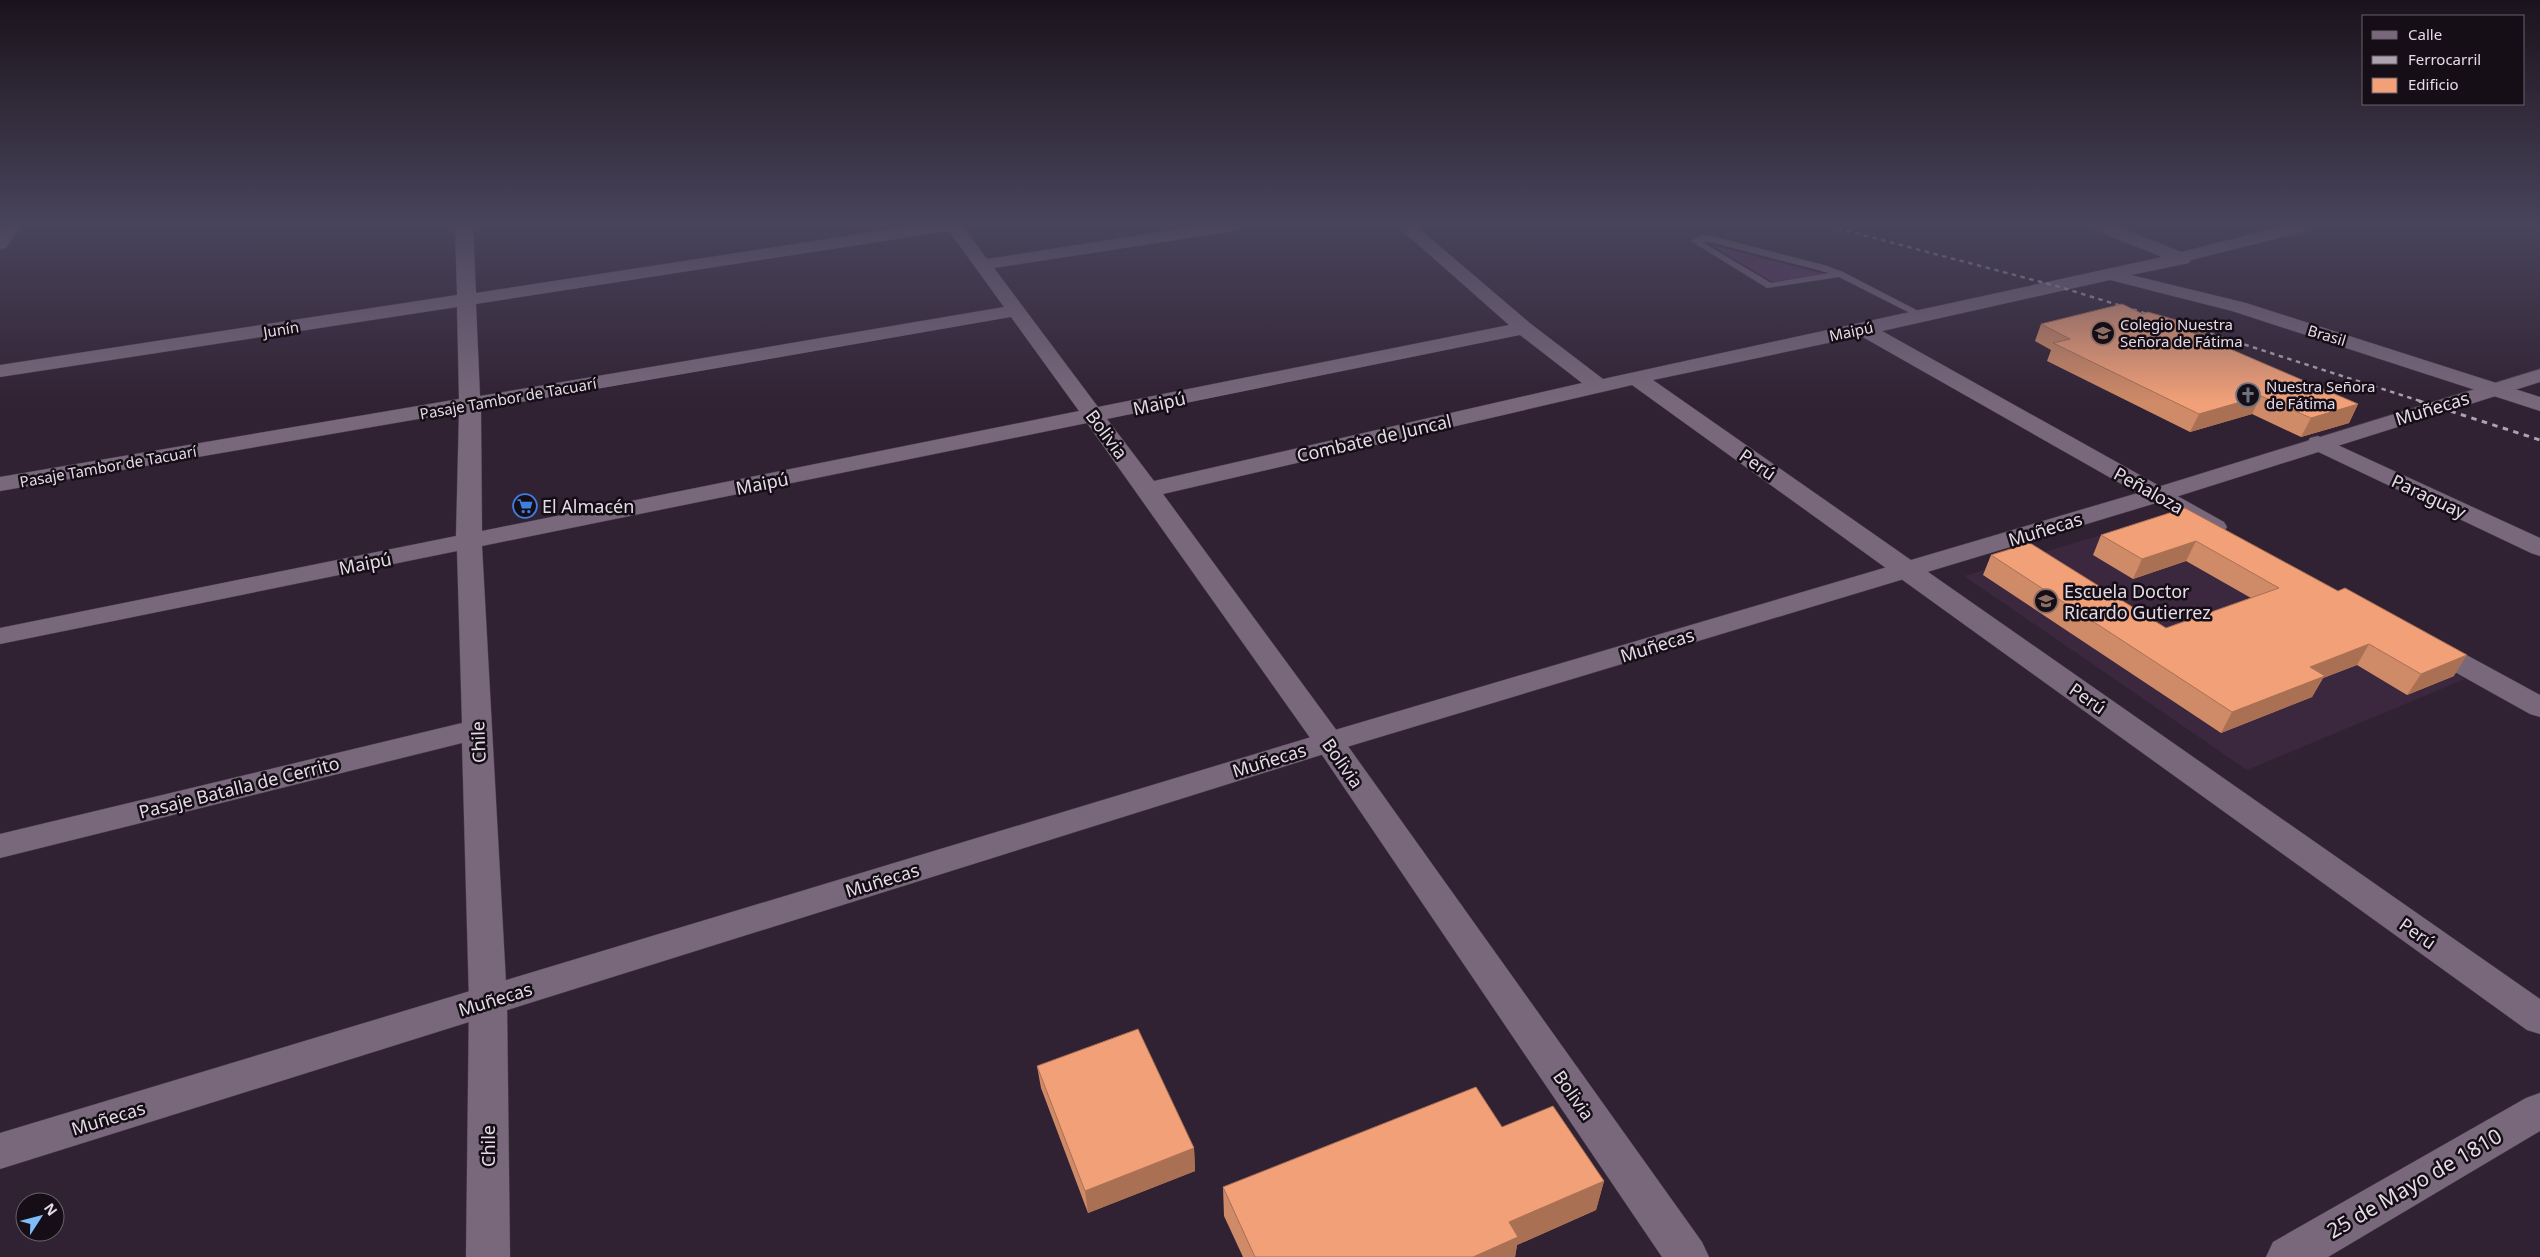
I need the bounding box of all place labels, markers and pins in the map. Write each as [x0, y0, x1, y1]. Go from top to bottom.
place label: Colegio Nuestra Señora de Fátima [2120, 314, 2243, 351]
school or university icon: Colegio Nuestra Señora de Fátima [2090, 320, 2116, 346]
place label: Nuestra Señora de Fátima [2266, 376, 2375, 413]
church icon: Nuestra Señora de Fátima [2235, 382, 2261, 408]
supermarket icon: El Almacén [512, 493, 538, 519]
place label: El Almacén [542, 494, 634, 518]
place label: Escuela Doctor Ricardo Gutierrez [2064, 579, 2211, 624]
school or university icon: Escuela Doctor Ricardo Gutierrez [2033, 588, 2059, 614]

